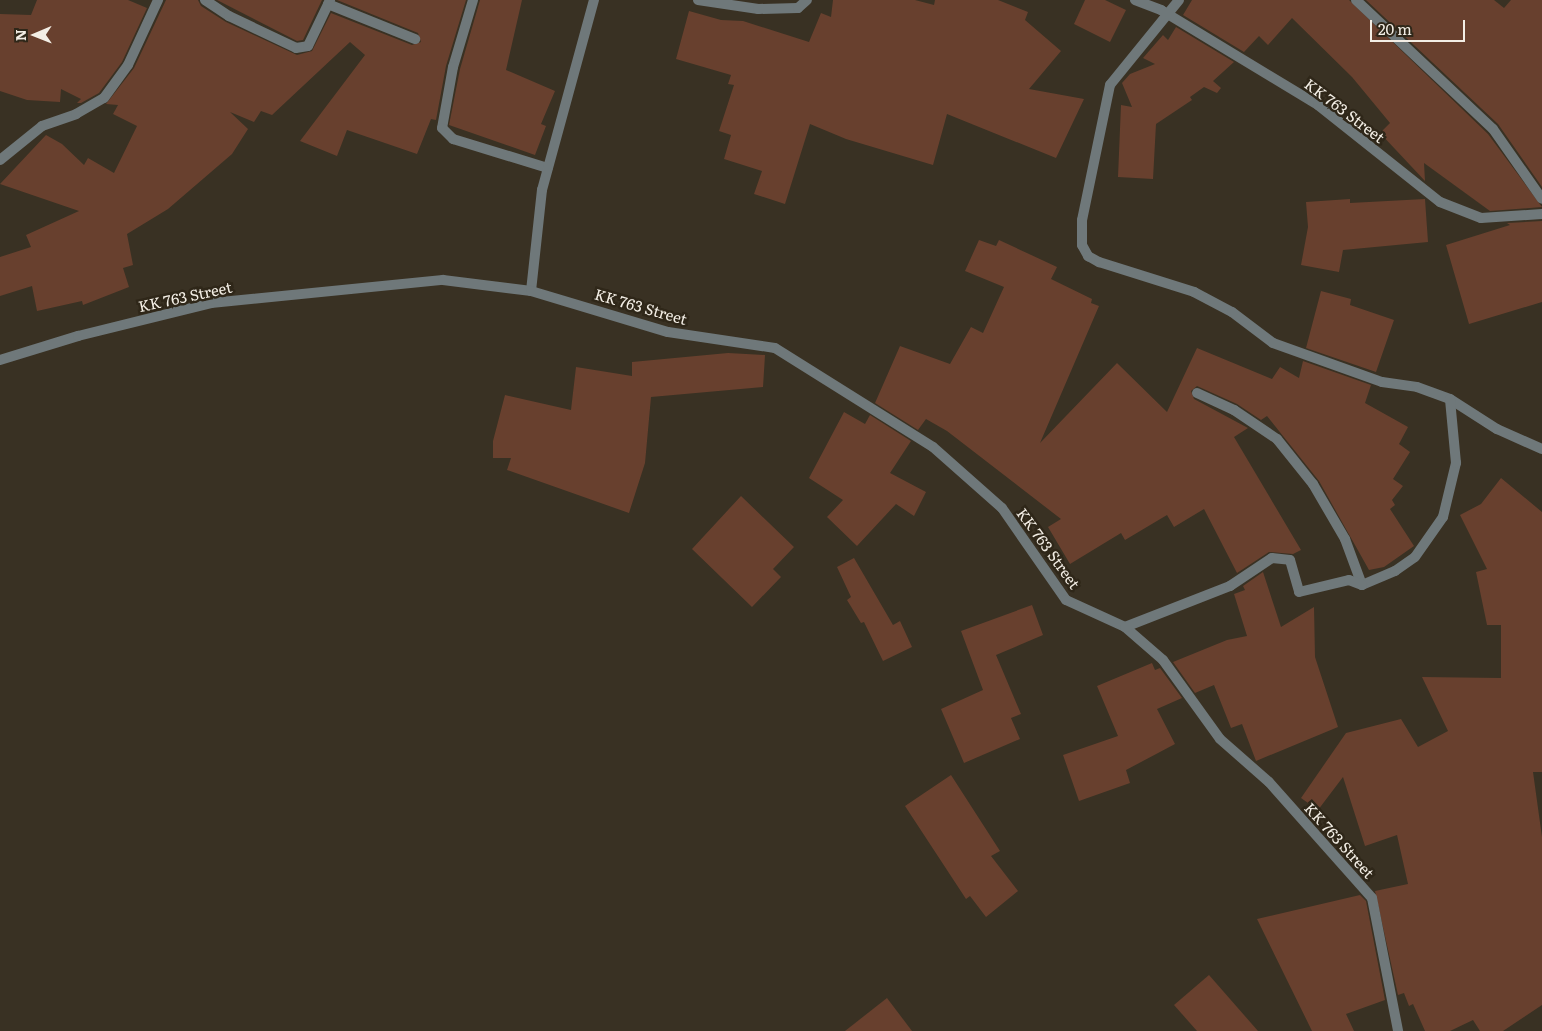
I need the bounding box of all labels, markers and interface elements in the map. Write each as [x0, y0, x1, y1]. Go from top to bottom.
north arrow [10, 10, 60, 60]
scale bar [1372, 10, 1467, 42]
text: 20 m [1378, 17, 1412, 40]
text: N [10, 29, 30, 41]
street label: KK 763 Street [1302, 74, 1388, 146]
street label: KK 763 Street [137, 277, 233, 315]
street label: KK 763 Street [593, 284, 689, 328]
street label: KK 763 Street [1014, 504, 1084, 592]
street label: KK 763 Street [1301, 799, 1379, 881]

